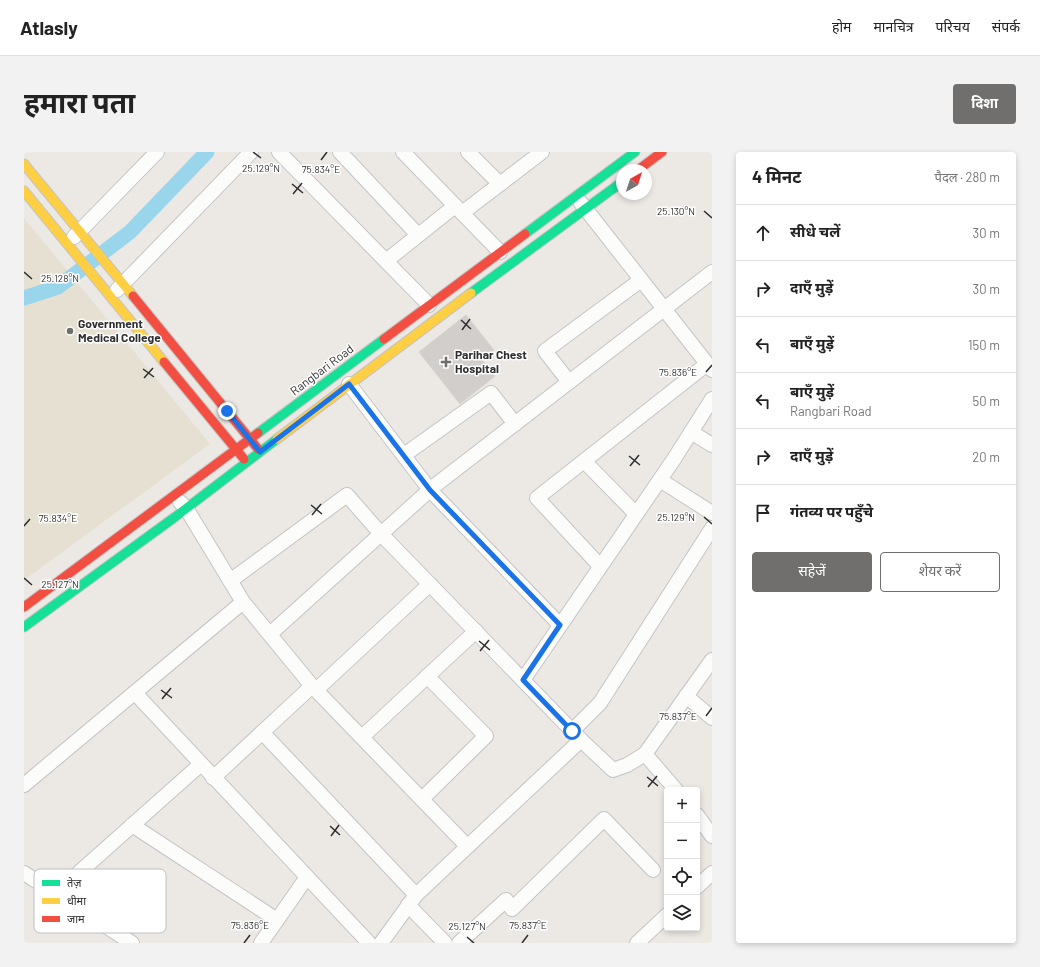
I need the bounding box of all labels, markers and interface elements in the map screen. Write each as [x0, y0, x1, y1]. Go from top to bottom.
text: Atlasly [20, 16, 78, 39]
text: होम [832, 18, 851, 35]
text: मानचित्र [873, 18, 914, 35]
text: परिचय [936, 18, 970, 35]
text: संपर्क [992, 18, 1020, 35]
button: दिशा [953, 84, 1016, 124]
text: हमारा पता [24, 85, 135, 119]
text: 25.129°N [242, 162, 280, 174]
text: 75.834°E [302, 163, 340, 175]
north arrow [616, 164, 652, 200]
text: 4 मिनट [752, 166, 801, 186]
text: पैदल · 280 m [935, 169, 1000, 185]
text: 25.130°N [657, 205, 695, 217]
icon: ahead [752, 222, 774, 244]
text: सीधे चलें [790, 222, 840, 240]
text: 30 m [973, 225, 1000, 241]
text: 25.128°N [41, 272, 79, 284]
icon: right [752, 278, 774, 300]
text: दाएँ मुड़ें [790, 278, 833, 296]
text: 30 m [973, 281, 1000, 297]
place label: Government Medical College [78, 316, 161, 344]
marker: Government Medical College [65, 326, 75, 336]
icon: left [752, 334, 774, 356]
text: बाएँ मुड़ें [790, 334, 834, 352]
text: 150 m [968, 337, 1000, 353]
street label: Rangbari Road [287, 341, 356, 397]
place label: Parihar Chest Hospital [455, 347, 527, 375]
marker: Parihar Chest Hospital [440, 356, 452, 368]
text: 75.836°E [659, 366, 697, 378]
text: बाएँ मुड़ें [790, 382, 834, 400]
icon: left [752, 390, 774, 412]
text: 50 m [973, 393, 1000, 409]
route end [218, 402, 236, 420]
text: Rangbari Road [790, 403, 872, 419]
icon: right [752, 446, 774, 468]
text: दाएँ मुड़ें [790, 446, 833, 464]
text: 20 m [972, 449, 1000, 465]
icon: arrive [752, 502, 774, 524]
text: गंतव्य पर पहुँचे [790, 502, 873, 520]
text: 25.129°N [657, 511, 695, 523]
text: 75.834°E [39, 512, 77, 524]
button: सहेजें [752, 552, 872, 592]
button: शेयर करें [880, 552, 1000, 592]
text: 25.127°N [41, 578, 79, 590]
text: 75.837°E [659, 710, 697, 722]
route start [563, 722, 581, 740]
map controls [664, 787, 700, 931]
button: + [664, 787, 700, 823]
button: − [664, 823, 700, 859]
button: locate [664, 859, 700, 895]
legend [34, 869, 166, 933]
text: तेज़ [67, 876, 82, 889]
text: धीमा [67, 894, 86, 907]
button: layers [664, 895, 700, 931]
text: जाम [67, 912, 85, 925]
text: 75.836°E [231, 919, 269, 931]
text: 75.837°E [509, 919, 547, 931]
text: 25.127°N [448, 920, 486, 932]

